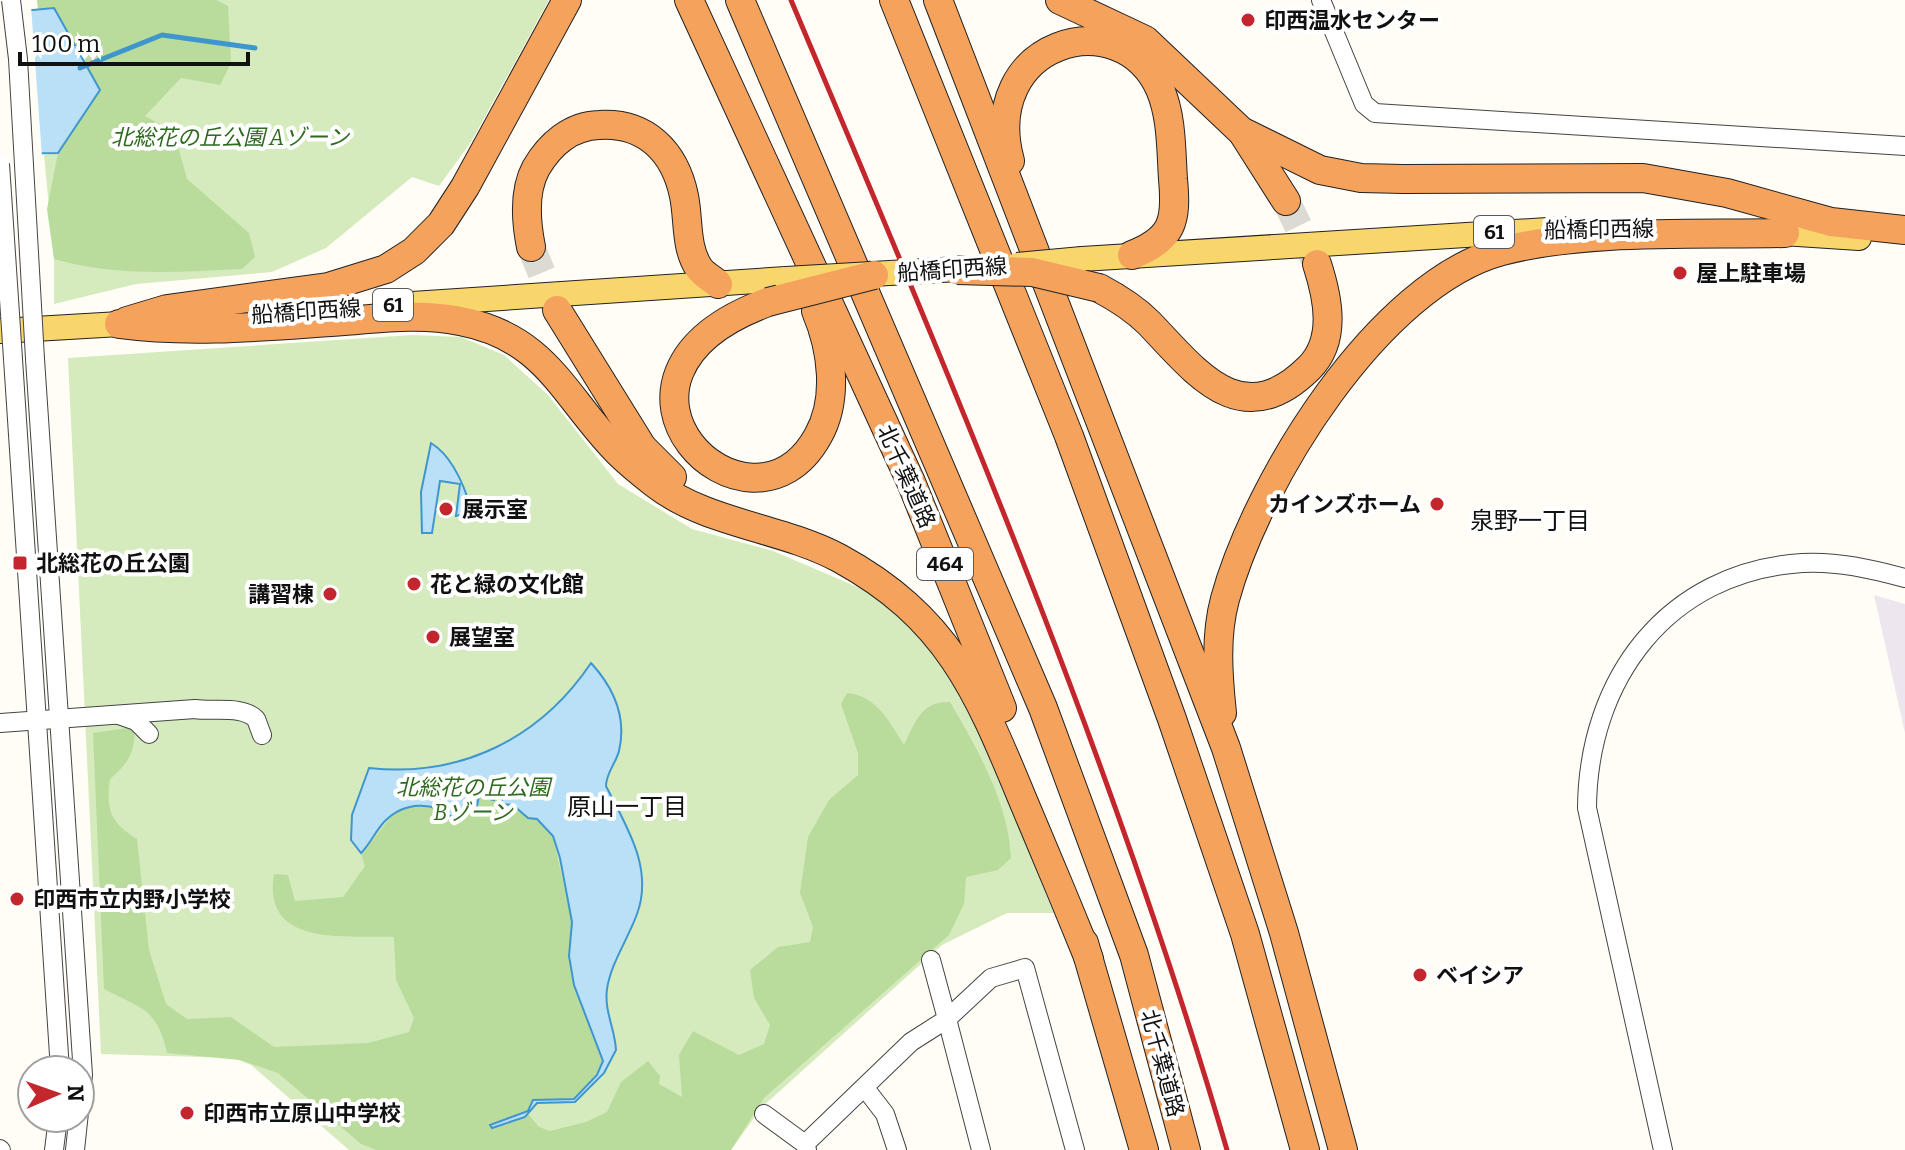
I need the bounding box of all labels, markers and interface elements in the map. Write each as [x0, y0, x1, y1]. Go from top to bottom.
place label: 印西温水センター [1264, 7, 1440, 34]
marker: 印西温水センター [1239, 11, 1257, 29]
scale bar [20, 16, 248, 66]
text: 100 m [32, 30, 100, 58]
park label: 北総花の丘公園 Aゾーン [111, 124, 351, 151]
street label: 船橋印西線 [1544, 215, 1654, 244]
road number: 61 [1474, 216, 1514, 248]
street label: 船橋印西線 [896, 252, 1008, 287]
place label: 屋上駐車場 [1696, 260, 1806, 287]
marker: 屋上駐車場 [1671, 264, 1689, 282]
road number: 61 [373, 289, 413, 321]
street label: 船橋印西線 [250, 294, 362, 329]
street label: 北千葉道路 [872, 420, 941, 532]
place label: カインズホーム [1268, 491, 1421, 518]
marker: カインズホーム [1428, 495, 1446, 513]
place label: 展示室 [462, 496, 528, 523]
marker: 展示室 [437, 500, 455, 518]
district label: 泉野一丁目 [1470, 507, 1590, 535]
road number: 464 [917, 548, 973, 580]
place label: 北総花の丘公園 [36, 550, 190, 577]
marker: 北総花の丘公園 [11, 554, 29, 572]
place label: 花と緑の文化館 [430, 571, 584, 598]
marker: 花と緑の文化館 [405, 575, 423, 593]
place label: 講習棟 [248, 581, 314, 608]
marker: 講習棟 [321, 585, 339, 603]
place label: 展望室 [449, 624, 515, 651]
marker: 展望室 [424, 628, 442, 646]
park label: 北総花の丘公園 Bゾーン [396, 774, 553, 826]
district label: 原山一丁目 [567, 793, 687, 821]
place label: 印西市立内野小学校 [33, 886, 231, 913]
marker: 印西市立内野小学校 [8, 890, 26, 908]
place label: ベイシア [1436, 962, 1524, 989]
marker: ベイシア [1411, 966, 1429, 984]
street label: 北千葉道路 [1135, 1007, 1190, 1120]
north arrow [16, 1054, 96, 1134]
text: N [62, 1084, 89, 1102]
place label: 印西市立原山中学校 [203, 1100, 401, 1127]
marker: 印西市立原山中学校 [178, 1104, 196, 1122]

